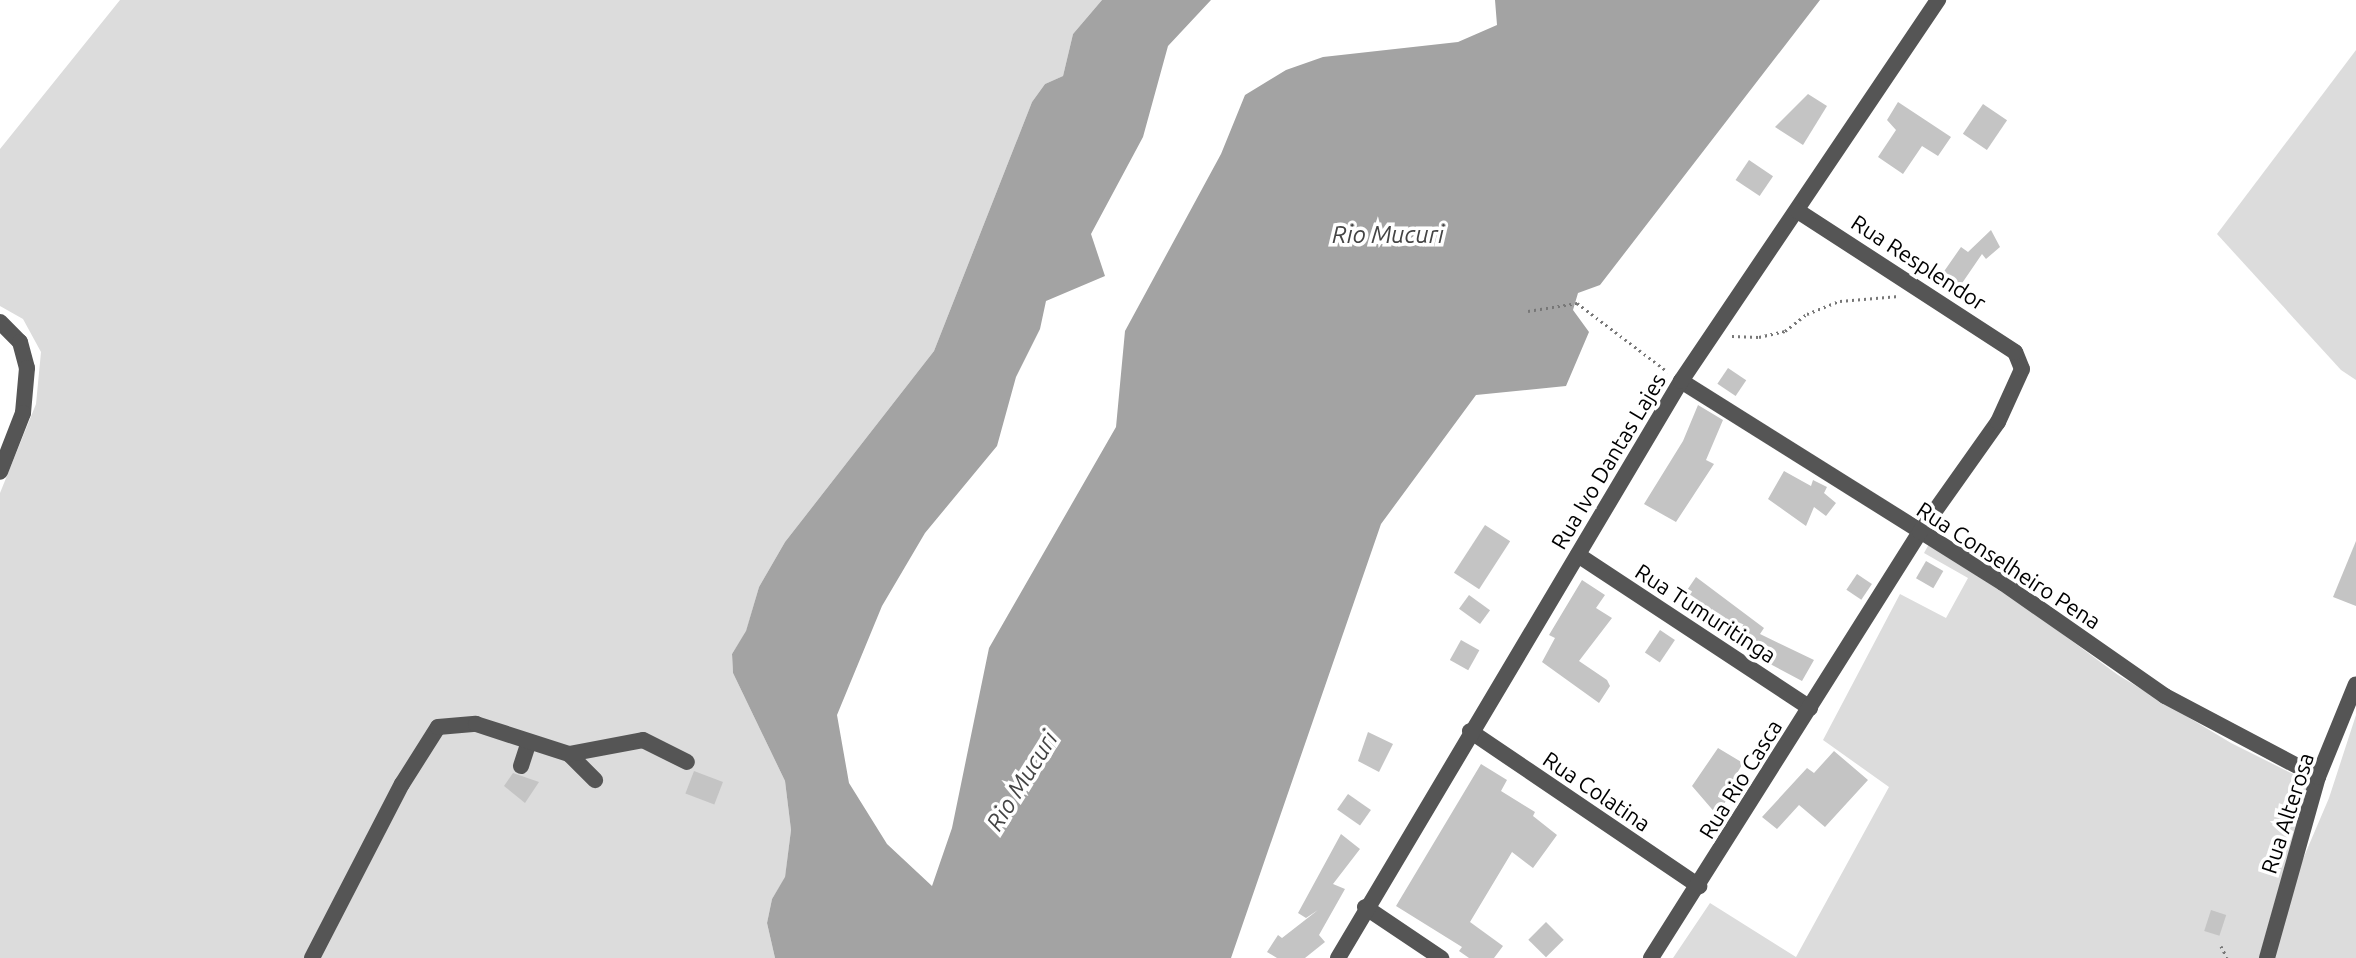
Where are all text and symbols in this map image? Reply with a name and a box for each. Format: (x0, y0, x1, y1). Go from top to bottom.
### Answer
street label: Rua Resplendor (1847, 209, 1991, 315)
water label: Rio Mucuri (1332, 221, 1444, 249)
street label: Rua Ivo Dantas Lajes (1545, 368, 1671, 554)
street label: Rua Conselheiro Pena (1912, 496, 2106, 634)
street label: Rua Tumuritinga (1631, 558, 1781, 668)
street label: Rua Rio Casca (1693, 715, 1787, 843)
water label: Rio Mucuri (980, 726, 1064, 836)
street label: Rua Colatina (1538, 745, 1656, 837)
street label: Rua Alterosa (2255, 749, 2319, 877)

